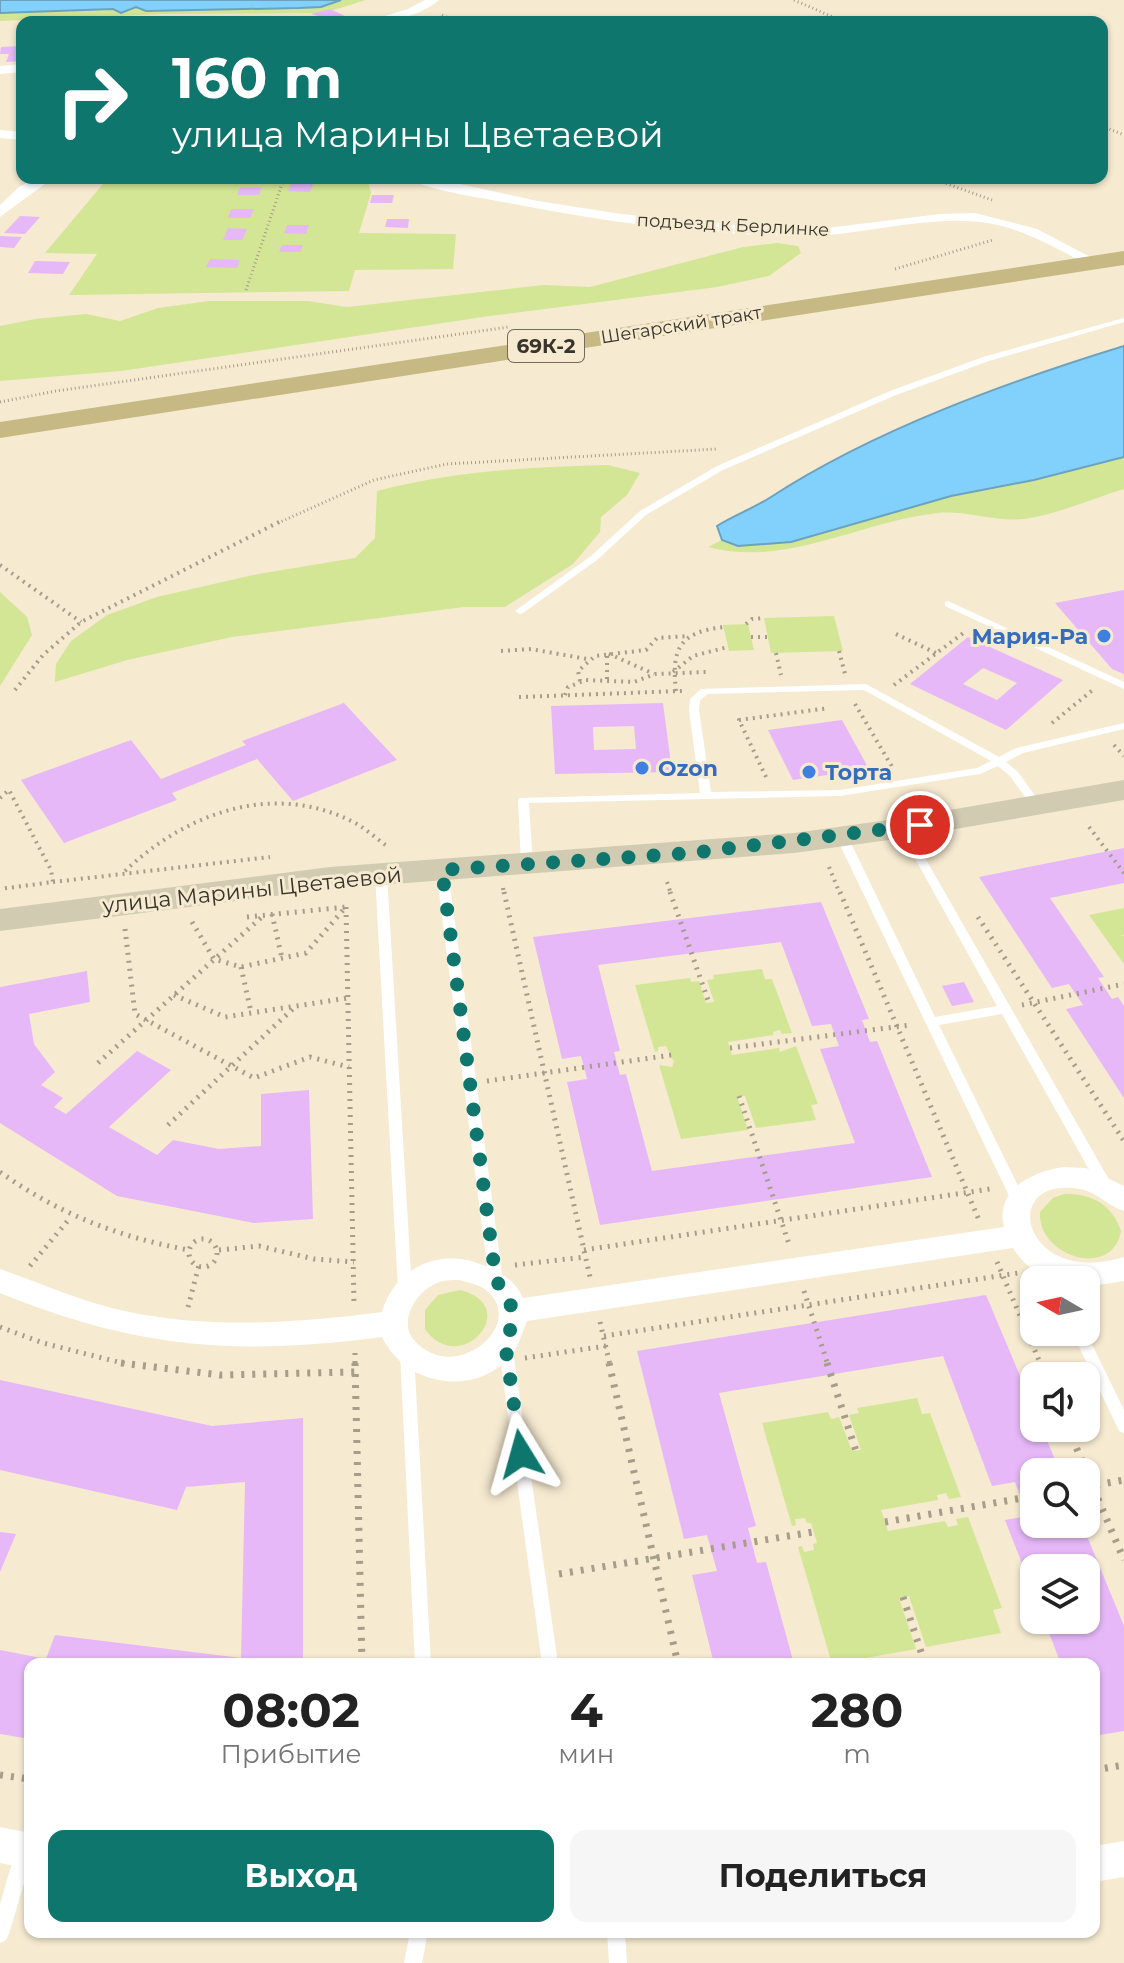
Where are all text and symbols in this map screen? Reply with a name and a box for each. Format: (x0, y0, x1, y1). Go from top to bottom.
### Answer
text: 160 m (172, 44, 342, 112)
icon: right (40, 48, 144, 152)
text: улица Марины Цветаевой (172, 112, 664, 156)
street label: подъезд к Берлинке (636, 209, 830, 241)
street label: Шегарский тракт (599, 301, 763, 349)
road number: 69К-2 (508, 330, 584, 362)
place label: Мария-Ра (971, 623, 1088, 650)
marker: Мария-Ра (1095, 627, 1113, 645)
place label: Ozon (658, 755, 718, 782)
marker: Ozon (633, 759, 651, 777)
place label: Торта (825, 759, 892, 786)
marker: Торта (800, 763, 818, 781)
pin (886, 791, 954, 859)
icon: arrive (898, 803, 942, 847)
street label: улица Марины Цветаевой (100, 861, 403, 919)
north arrow (1020, 1266, 1100, 1346)
map controls (1020, 1266, 1100, 1634)
button: sound (1020, 1362, 1100, 1442)
position arrow (479, 1412, 563, 1496)
button: search (1020, 1458, 1100, 1538)
button: layers (1020, 1554, 1100, 1634)
text: 08:02 (222, 1681, 360, 1739)
text: 4 (570, 1681, 603, 1739)
text: 280 (811, 1681, 903, 1739)
text: Прибытие (221, 1738, 362, 1770)
text: мин (558, 1738, 614, 1770)
text: m (843, 1738, 871, 1770)
button: Выход (48, 1830, 554, 1922)
button: Поделиться (570, 1830, 1076, 1922)

